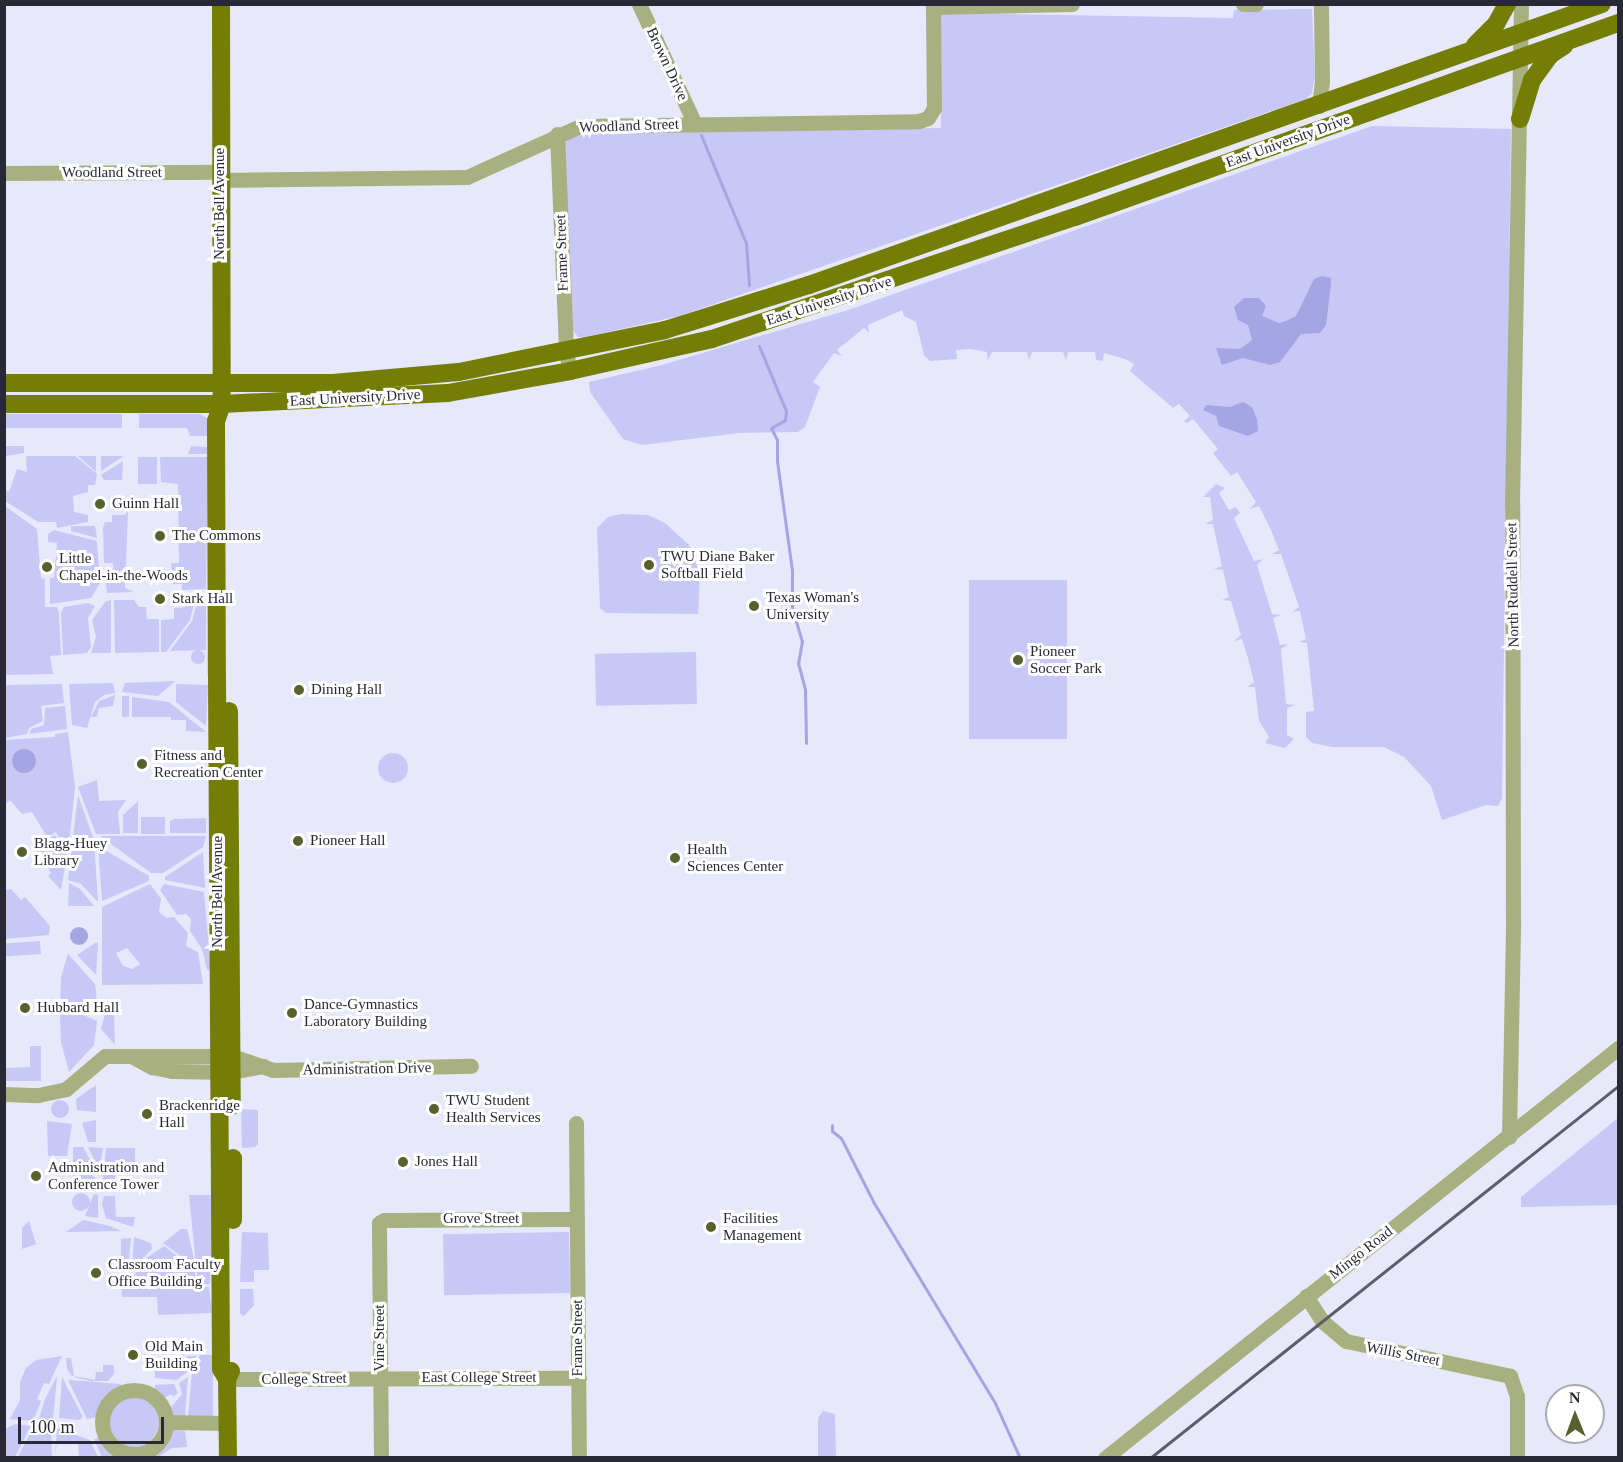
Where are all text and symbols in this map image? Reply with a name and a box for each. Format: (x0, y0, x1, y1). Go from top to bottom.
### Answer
street label: Brown Drive (642, 25, 692, 103)
street label: East University Drive (1223, 110, 1353, 172)
street label: Woodland Street (579, 115, 679, 137)
street label: North Bell Avenue (211, 147, 229, 261)
street label: Woodland Street (62, 164, 162, 182)
street label: Frame Street (552, 214, 572, 292)
street label: East University Drive (764, 272, 894, 330)
street label: East University Drive (289, 386, 421, 410)
place label: Guinn Hall (112, 495, 179, 513)
marker: Guinn Hall (93, 497, 107, 511)
street label: North Ruddell Street (1503, 522, 1523, 648)
place label: The Commons (172, 527, 261, 545)
marker: The Commons (153, 529, 167, 543)
place label: TWU Diane Baker Softball Field (661, 547, 774, 582)
place label: Little Chapel-in-the-Woods (59, 549, 188, 584)
marker: TWU Diane Baker Softball Field (642, 558, 656, 572)
marker: Little Chapel-in-the-Woods (40, 560, 54, 574)
place label: Texas Woman's University (766, 588, 859, 623)
place label: Stark Hall (172, 590, 233, 608)
marker: Stark Hall (153, 592, 167, 606)
marker: Texas Woman's University (747, 599, 761, 613)
place label: Pioneer Soccer Park (1030, 642, 1102, 677)
marker: Pioneer Soccer Park (1011, 653, 1025, 667)
place label: Dining Hall (311, 681, 382, 699)
marker: Dining Hall (292, 683, 306, 697)
place label: Fitness and Recreation Center (154, 746, 263, 781)
marker: Fitness and Recreation Center (135, 757, 149, 771)
place label: Pioneer Hall (310, 832, 385, 850)
place label: Blagg-Huey Library (34, 834, 107, 869)
marker: Pioneer Hall (291, 834, 305, 848)
street label: North Bell Avenue (209, 835, 227, 949)
place label: Health Sciences Center (687, 840, 783, 875)
marker: Blagg-Huey Library (15, 845, 29, 859)
marker: Health Sciences Center (668, 851, 682, 865)
place label: Dance-Gymnastics Laboratory Building (304, 995, 427, 1030)
place label: Hubbard Hall (37, 999, 119, 1017)
marker: Hubbard Hall (18, 1001, 32, 1015)
marker: Dance-Gymnastics Laboratory Building (285, 1006, 299, 1020)
street label: Administration Drive (302, 1059, 432, 1079)
place label: TWU Student Health Services (446, 1091, 541, 1126)
place label: Brackenridge Hall (159, 1096, 240, 1131)
marker: TWU Student Health Services (427, 1102, 441, 1116)
marker: Brackenridge Hall (140, 1107, 154, 1121)
place label: Jones Hall (415, 1153, 478, 1171)
marker: Jones Hall (396, 1155, 410, 1169)
place label: Administration and Conference Tower (48, 1158, 164, 1193)
marker: Administration and Conference Tower (29, 1169, 43, 1183)
place label: Facilities Management (723, 1209, 801, 1244)
street label: Grove Street (443, 1210, 519, 1228)
marker: Facilities Management (704, 1220, 718, 1234)
street label: Mingo Road (1326, 1223, 1396, 1283)
place label: Classroom Faculty Office Building (108, 1255, 221, 1290)
marker: Classroom Faculty Office Building (89, 1266, 103, 1280)
street label: Frame Street (569, 1299, 587, 1377)
street label: Vine Street (371, 1305, 389, 1371)
place label: Old Main Building (145, 1337, 203, 1372)
street label: Willis Street (1365, 1338, 1441, 1370)
marker: Old Main Building (126, 1348, 140, 1362)
street label: College Street (261, 1369, 347, 1389)
street label: East College Street (422, 1369, 536, 1387)
north arrow (1545, 1384, 1605, 1444)
text: N (1569, 1389, 1581, 1406)
scale bar (21, 1405, 166, 1443)
text: 100 m (29, 1417, 75, 1437)

